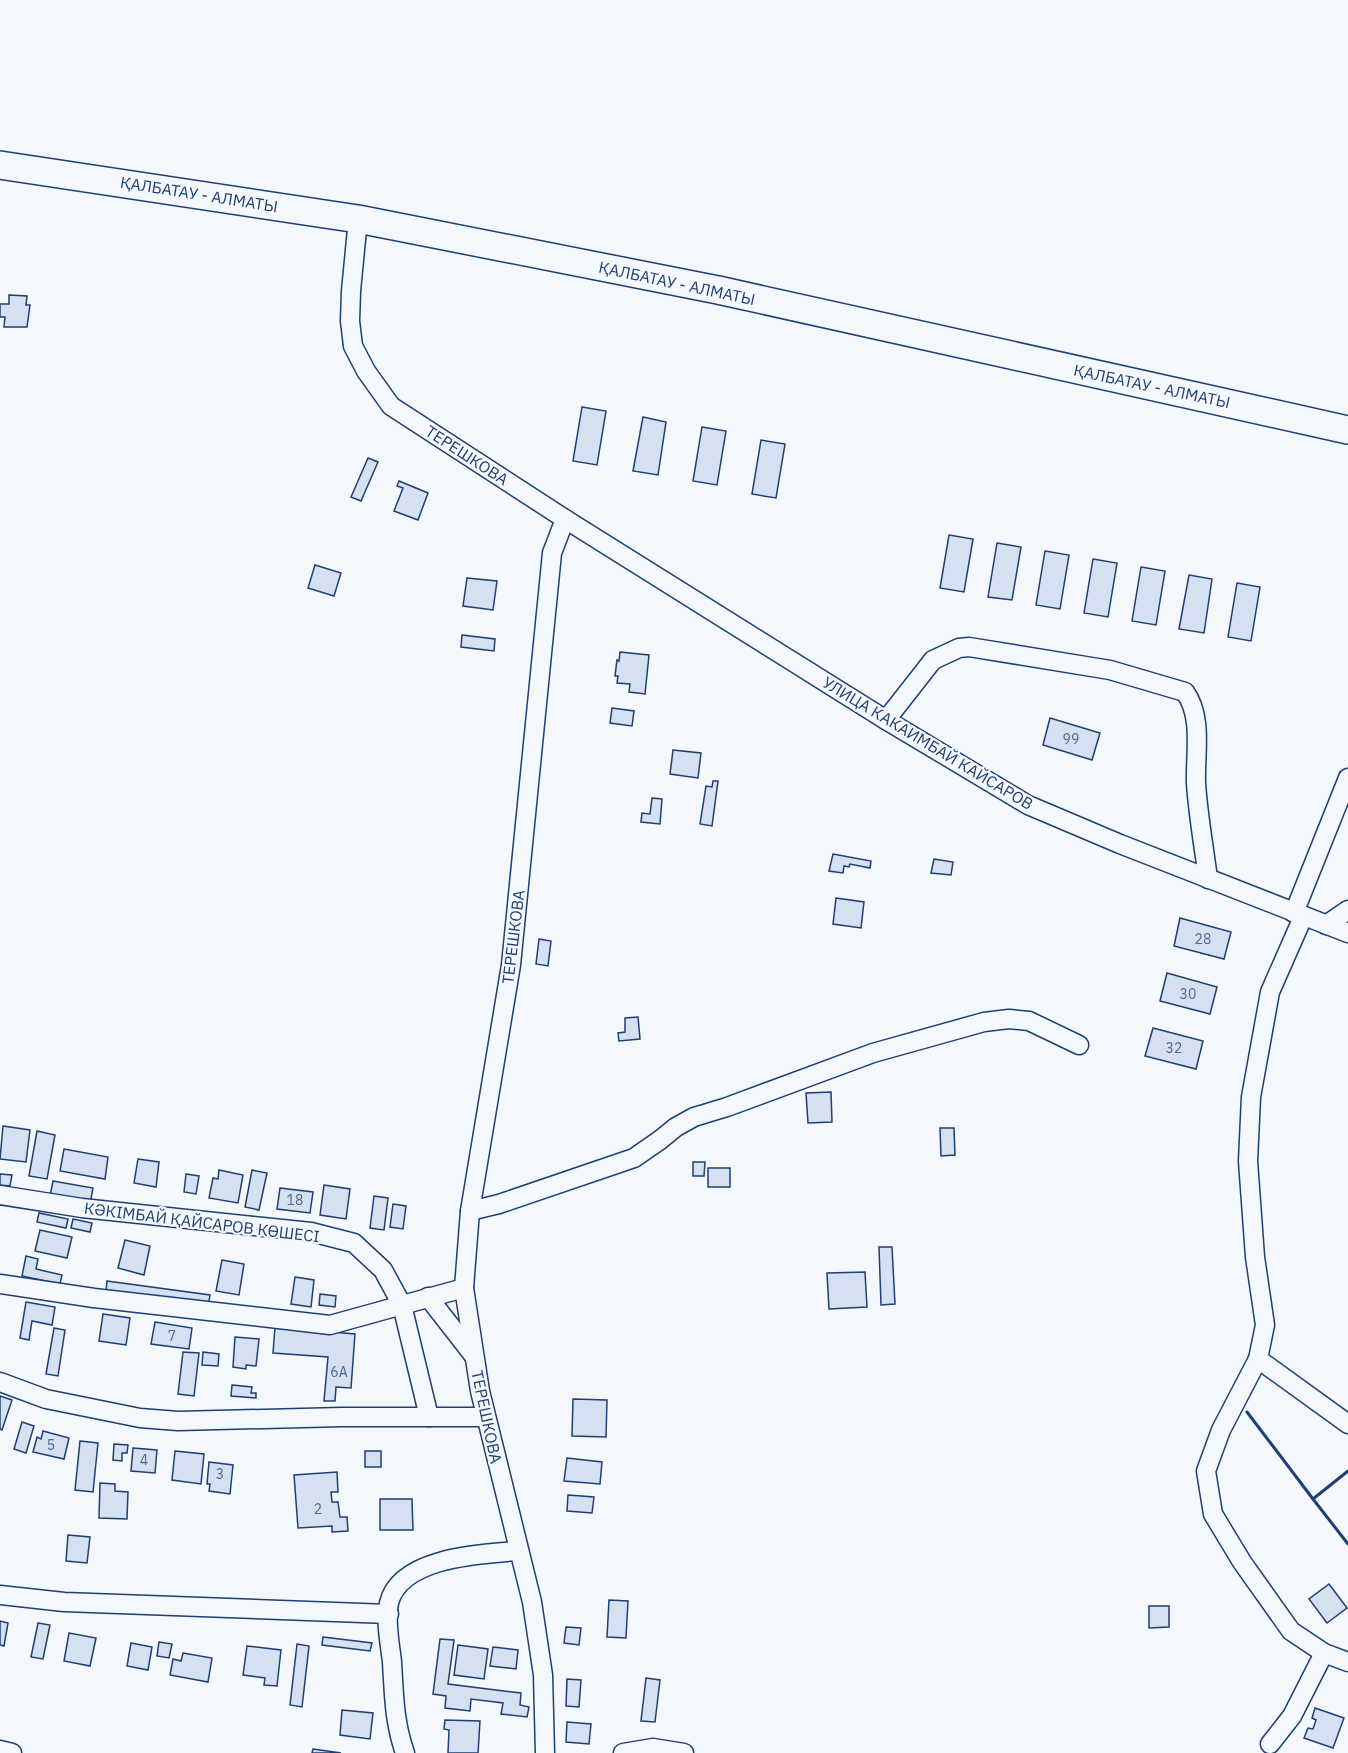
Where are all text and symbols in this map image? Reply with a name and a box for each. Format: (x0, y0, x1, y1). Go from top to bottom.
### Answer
street label: ҚАЛБАТАУ - АЛМАТЫ (119, 172, 279, 216)
street label: ҚАЛБАТАУ - АЛМАТЫ (597, 257, 757, 309)
street label: ҚАЛБАТАУ - АЛМАТЫ (1072, 360, 1232, 412)
street label: ТЕРЕШКОВА (422, 421, 512, 489)
street label: УЛИЦА КАКАИМБАЙ КАЙСАРОВ (819, 672, 1037, 814)
house number: 99 (1063, 730, 1079, 748)
street label: ТЕРЕШКОВА (497, 889, 529, 985)
house number: 28 (1195, 930, 1211, 948)
house number: 30 (1180, 985, 1196, 1003)
house number: 32 (1166, 1039, 1182, 1057)
house number: 18 (287, 1191, 303, 1209)
street label: КӘКІМБАЙ ҚАЙСАРОВ КӨШЕСІ (83, 1198, 321, 1246)
house number: 7 (168, 1327, 176, 1345)
house number: 6А (330, 1363, 348, 1381)
street label: ТЕРЕШКОВА (467, 1369, 507, 1465)
house number: 5 (47, 1436, 55, 1454)
house number: 4 (140, 1451, 148, 1469)
house number: 3 (216, 1465, 224, 1483)
house number: 2 (314, 1500, 322, 1518)

